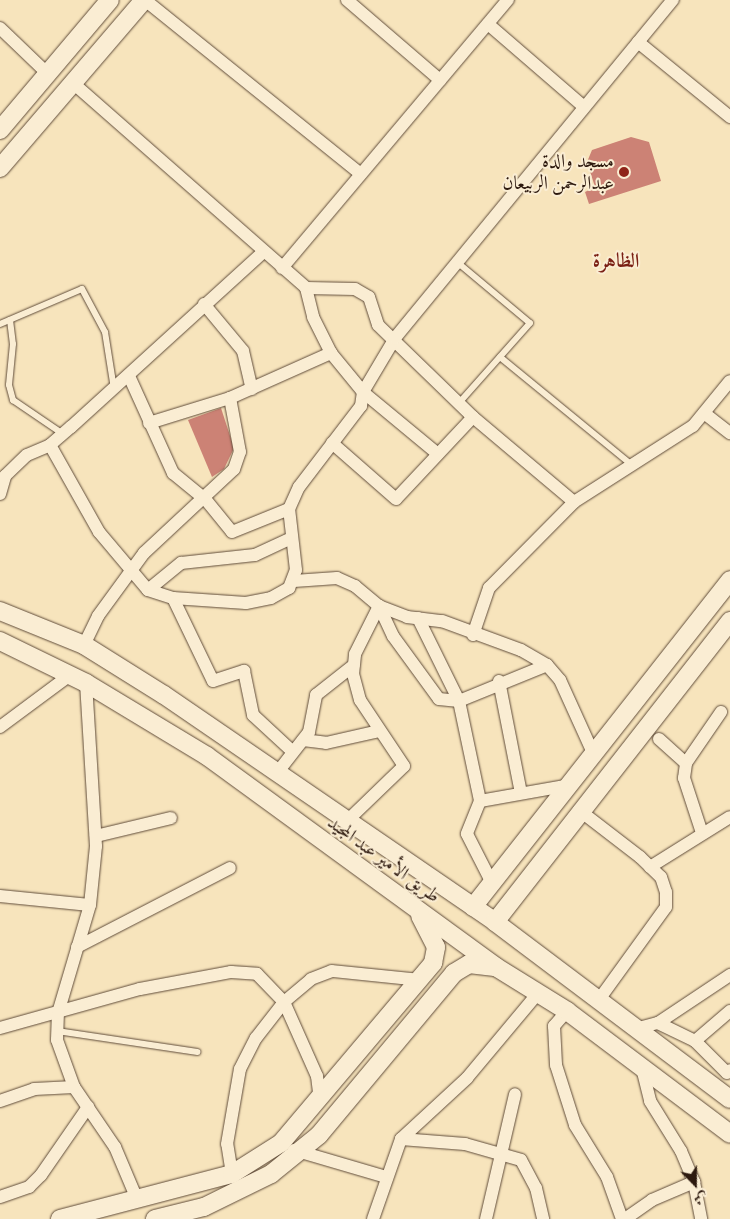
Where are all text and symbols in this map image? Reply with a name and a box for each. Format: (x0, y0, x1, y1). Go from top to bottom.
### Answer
place label: مسجد والدة عبدالرحمن الربيعان (503, 150, 614, 194)
marker: مسجد والدة عبدالرحمن الربيعان (618, 166, 630, 178)
district label: الظاهرة (593, 248, 639, 272)
street label: طريق الأمير عبد المجيد (323, 811, 445, 907)
north arrow (670, 1159, 720, 1209)
text: ش (691, 1188, 710, 1209)

